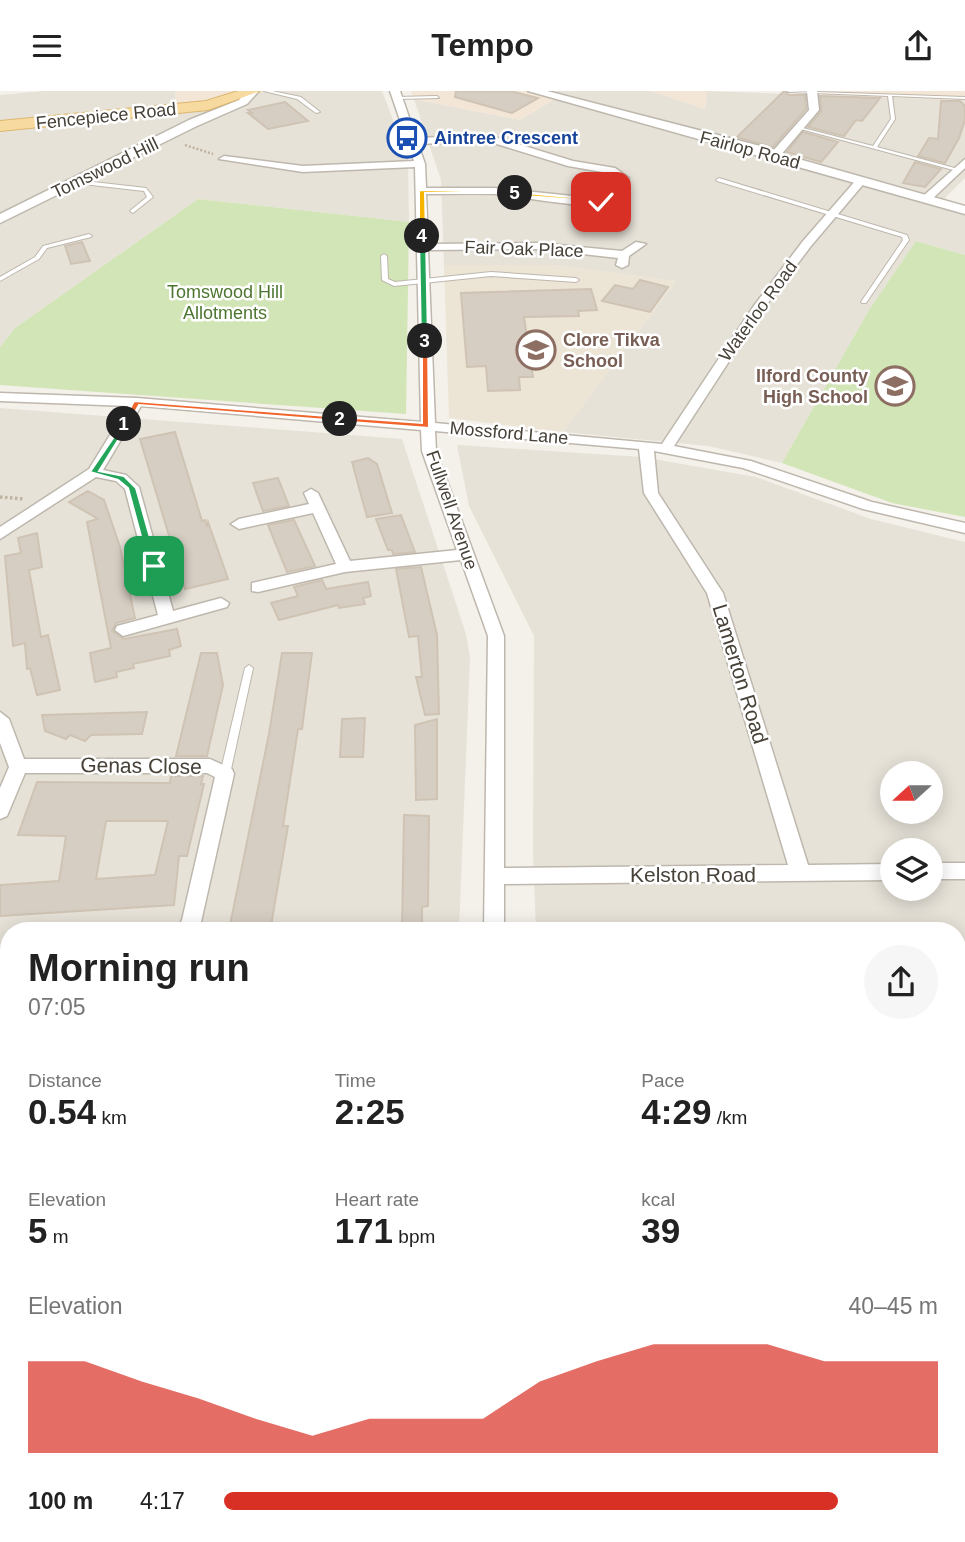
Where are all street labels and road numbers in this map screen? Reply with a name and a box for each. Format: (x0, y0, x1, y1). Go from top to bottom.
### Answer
street label: Fencepiece Road (35, 99, 177, 133)
street label: Fairlop Road (698, 127, 802, 173)
street label: Tomswood Hill (48, 134, 162, 202)
street label: Fair Oak Place (464, 237, 584, 261)
street label: Waterloo Road (715, 257, 801, 365)
street label: Mossford Lane (449, 418, 569, 448)
street label: Fullwell Avenue (422, 448, 482, 572)
street label: Lamerton Road (708, 601, 773, 746)
street label: Genas Close (80, 753, 202, 778)
street label: Kelston Road (630, 863, 756, 886)

